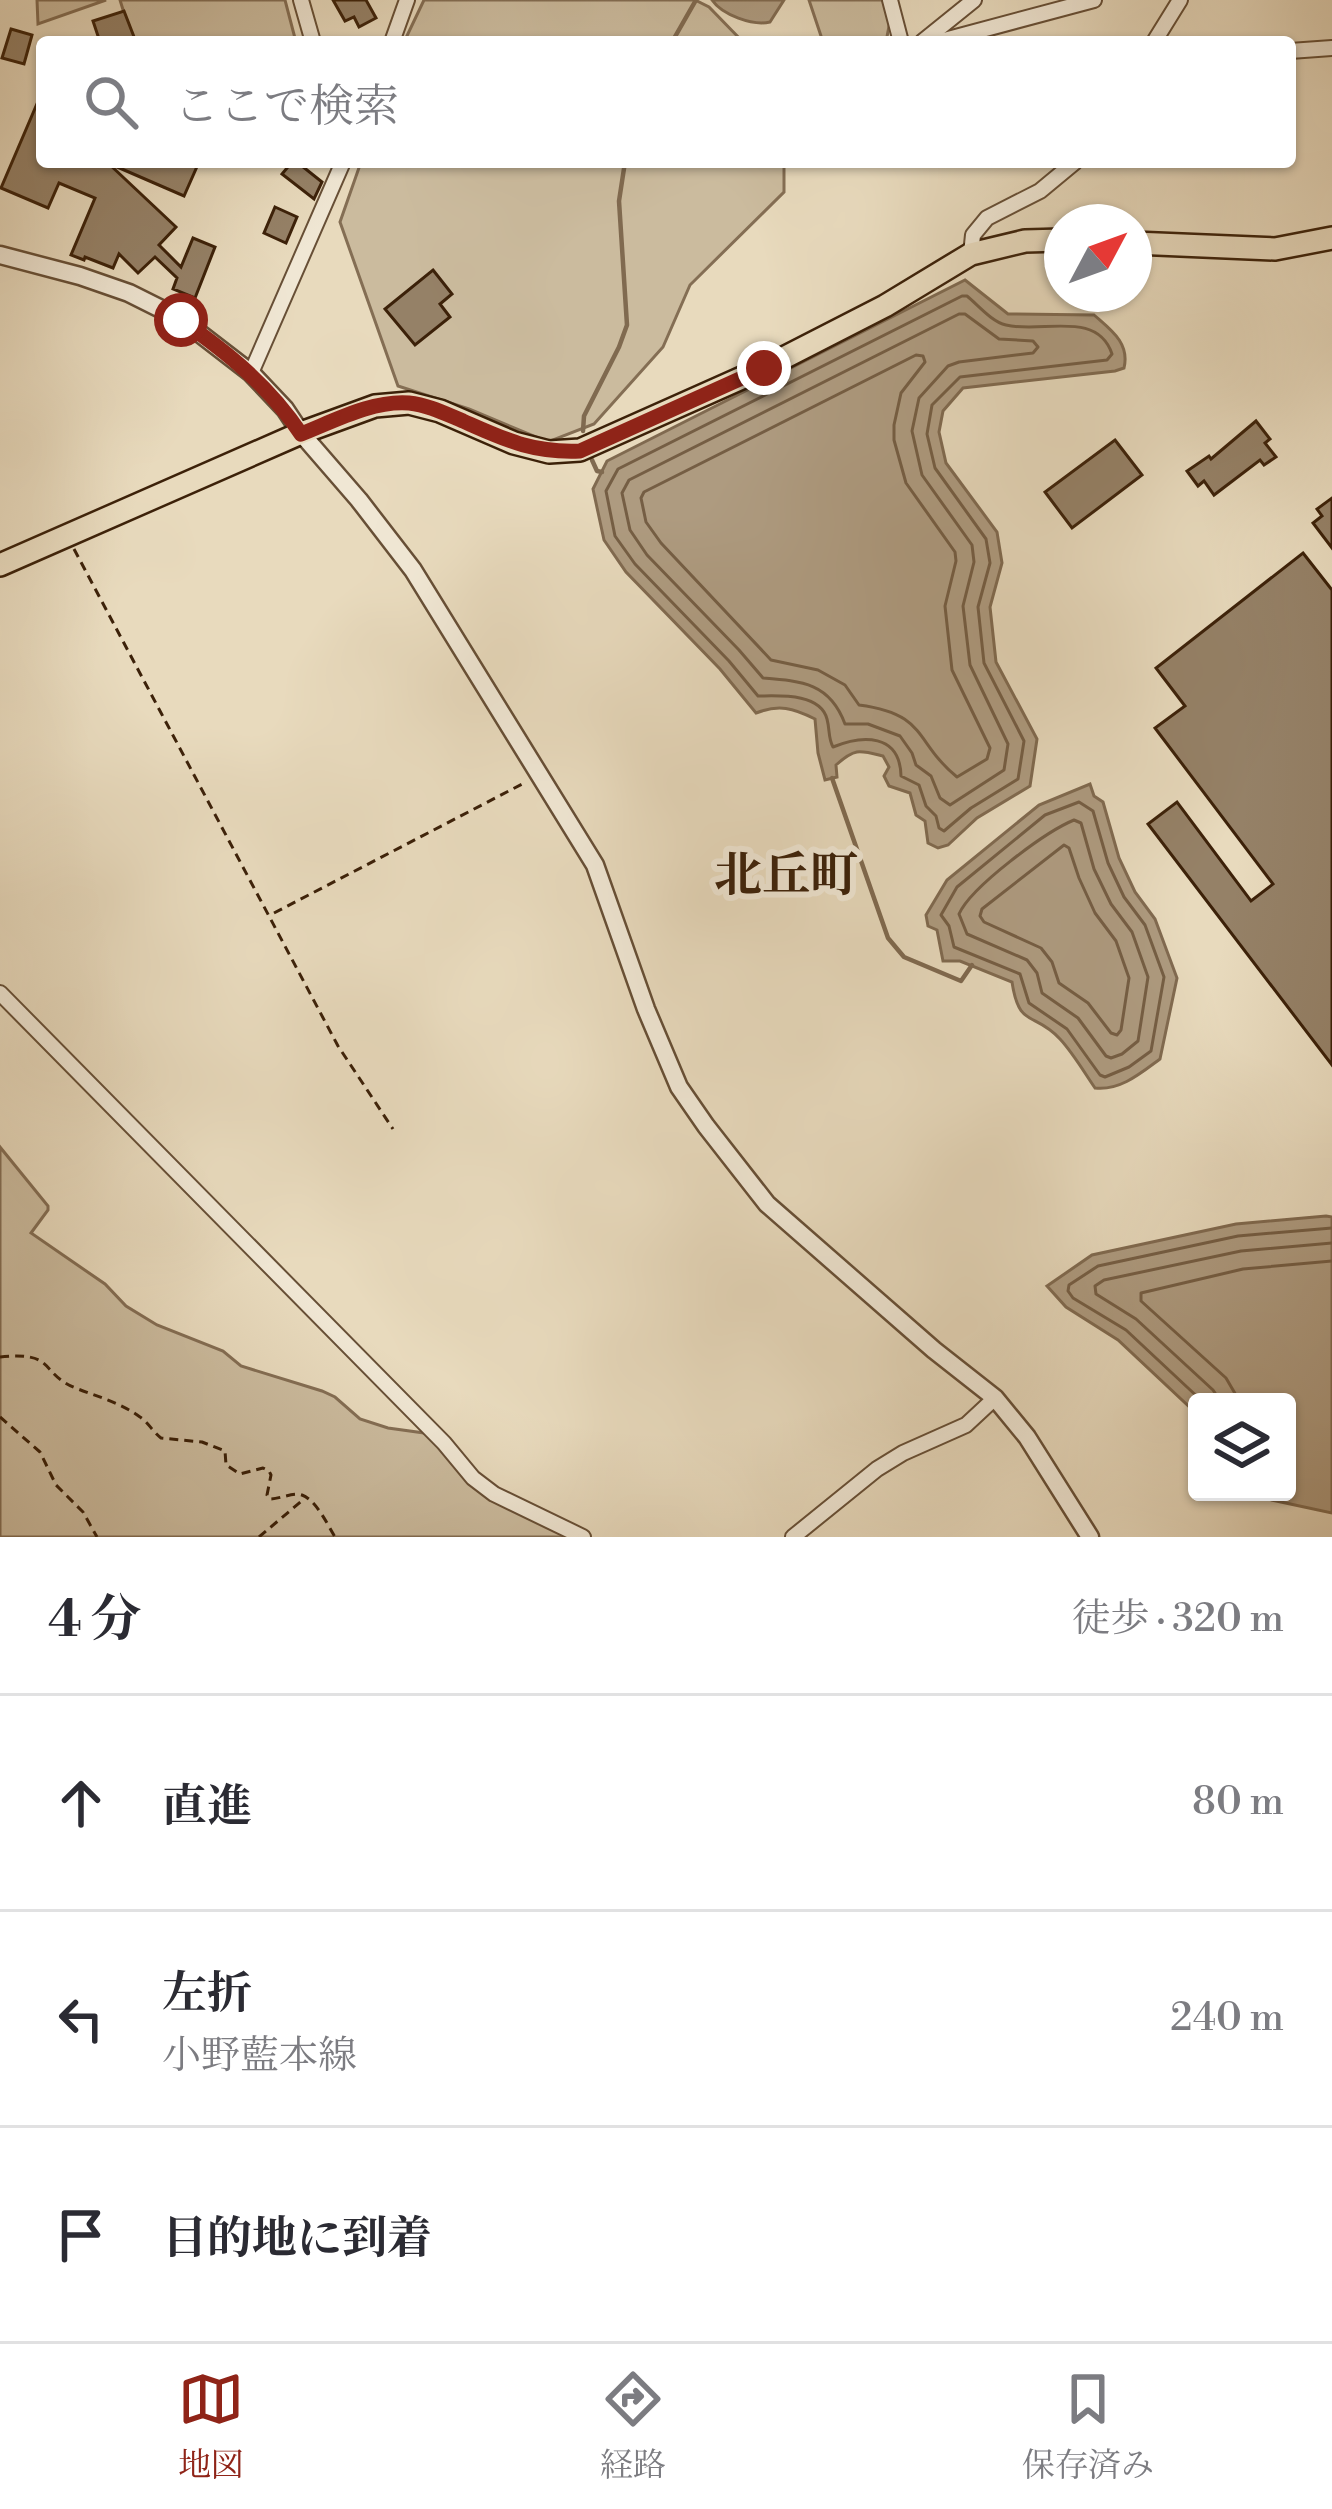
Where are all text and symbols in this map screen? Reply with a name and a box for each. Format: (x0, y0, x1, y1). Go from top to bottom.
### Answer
search box (36, 36, 1296, 168)
icon: search (78, 69, 144, 135)
text: ここで検索 (174, 79, 399, 136)
north arrow (1044, 204, 1152, 312)
route start (154, 293, 208, 347)
route end (737, 341, 791, 395)
district label: 北丘町 (714, 847, 858, 907)
map controls (1188, 1393, 1296, 1501)
button: layers (1188, 1393, 1296, 1501)
text: 4 分 (48, 1589, 141, 1653)
text: 徒歩 · 320 m (1072, 1595, 1284, 1644)
icon: ahead (48, 1770, 114, 1836)
text: 80 m (1192, 1778, 1284, 1827)
text: 直進 (162, 1779, 252, 1836)
text: 左折 (162, 1966, 252, 2023)
icon: left (48, 1986, 114, 2052)
text: 240 m (1170, 1994, 1284, 2043)
text: 小野藍本線 (162, 2032, 357, 2081)
icon: arrive (48, 2202, 114, 2268)
text: 目的地に到着 (162, 2211, 432, 2268)
tab: 地図 (178, 2366, 244, 2487)
tab: 経路 (600, 2366, 666, 2487)
tab: 保存済み (1022, 2366, 1154, 2487)

